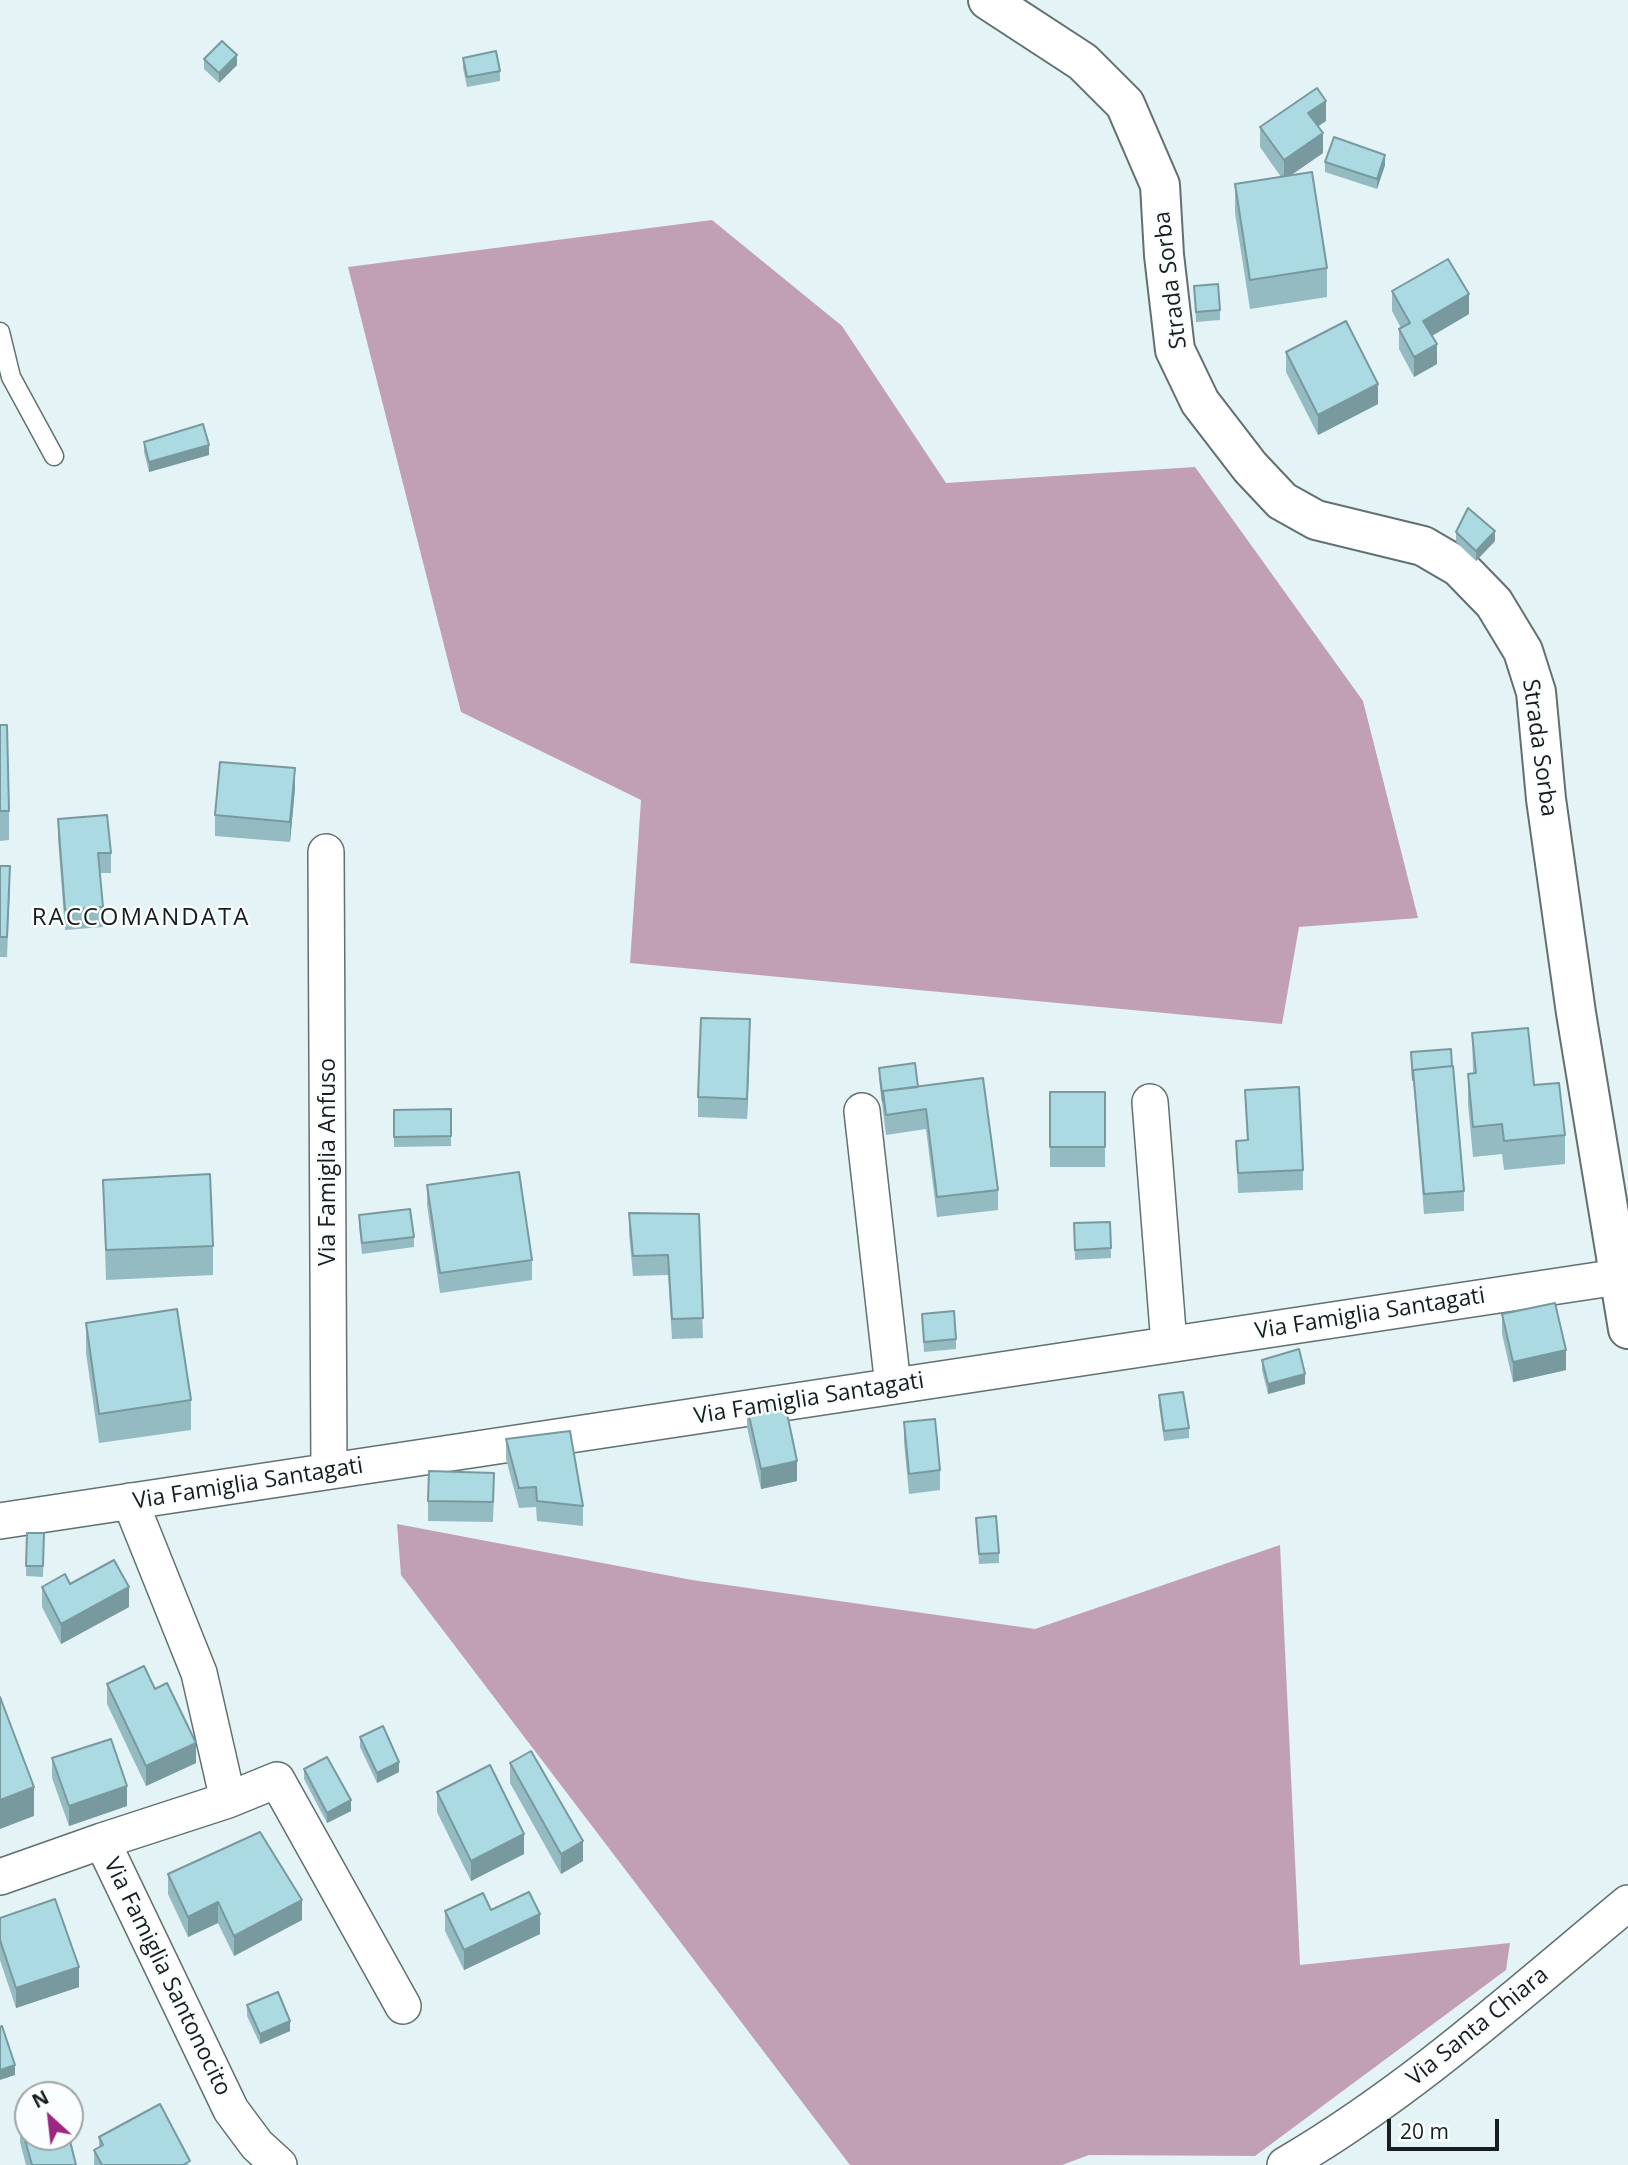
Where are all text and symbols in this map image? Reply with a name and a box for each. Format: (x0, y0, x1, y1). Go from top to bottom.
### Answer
street label: Strada Sorba (1149, 210, 1193, 350)
street label: Strada Sorba (1516, 677, 1562, 819)
district label: RACCOMANDATA (33, 904, 249, 932)
street label: Via Famiglia Anfuso (314, 1058, 342, 1266)
street label: Via Famiglia Santagati (1253, 1282, 1487, 1346)
street label: Via Famiglia Santagati (692, 1367, 926, 1431)
street label: Via Famiglia Santagati (131, 1452, 365, 1516)
street label: Via Famiglia Santonocito (97, 1854, 237, 2100)
street label: Via Santa Chiara (1402, 1961, 1554, 2093)
north arrow (14, 2081, 84, 2151)
text: N (28, 2084, 53, 2114)
scale bar (1390, 2106, 1502, 2150)
text: 20 m (1400, 2117, 1449, 2145)

